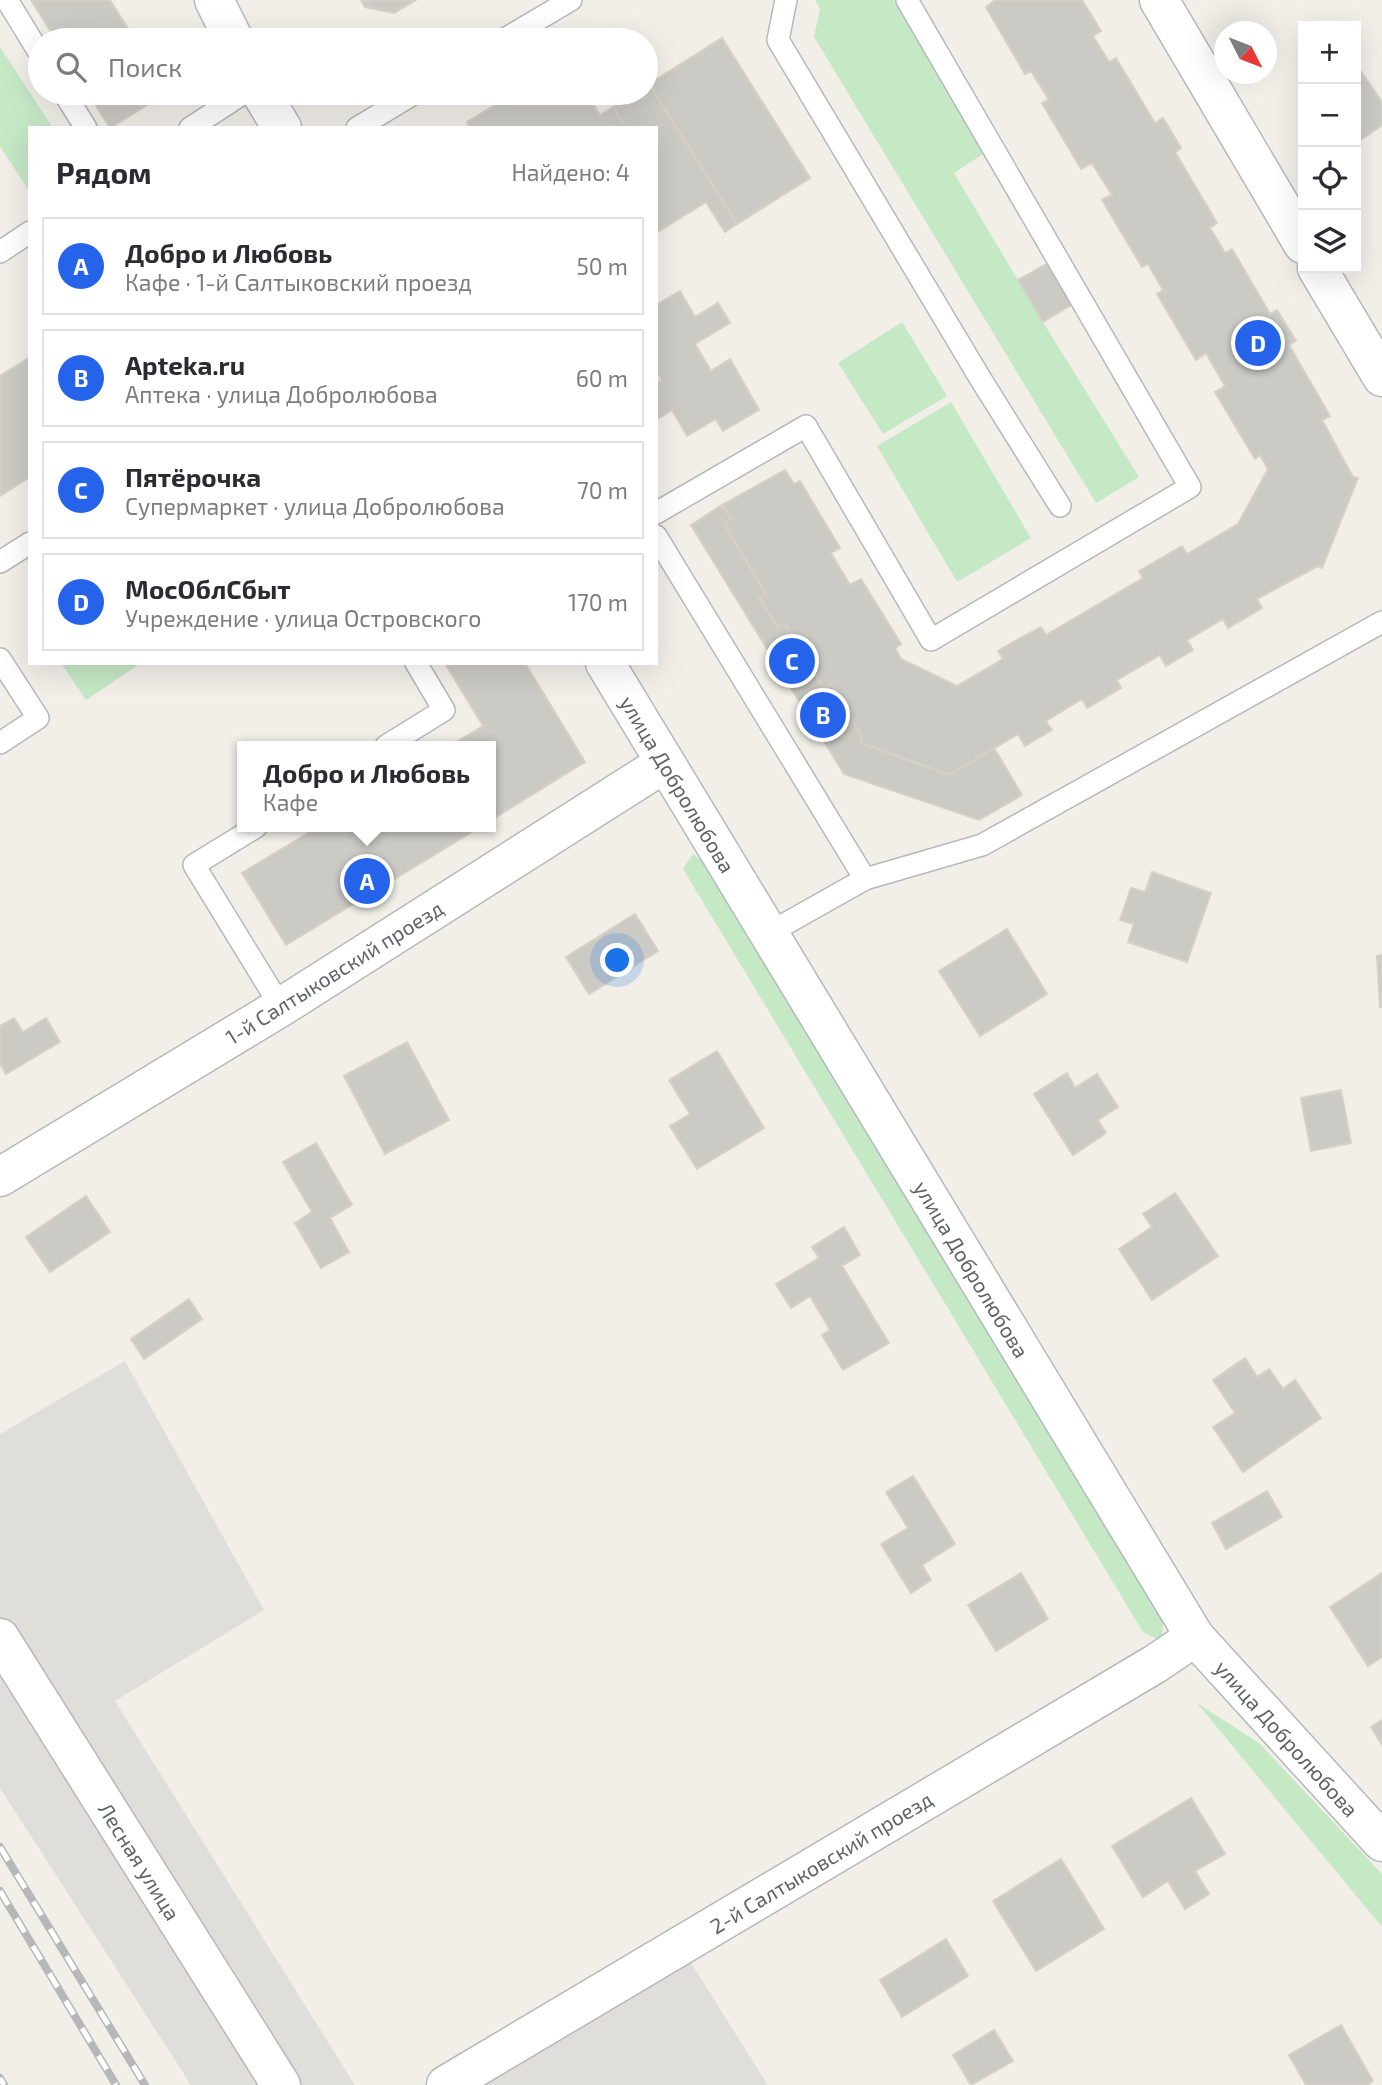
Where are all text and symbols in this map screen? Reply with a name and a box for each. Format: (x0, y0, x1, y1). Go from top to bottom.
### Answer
north arrow (1214, 21, 1277, 84)
map controls (1298, 21, 1361, 273)
button: + (1298, 21, 1361, 84)
search box (28, 28, 658, 105)
icon: search (52, 48, 90, 86)
text: Поиск (108, 51, 182, 82)
button: − (1298, 84, 1361, 147)
button: locate (1298, 147, 1361, 210)
text: Рядом (56, 154, 152, 190)
text: Найдено: 4 (511, 158, 630, 186)
button: layers (1298, 210, 1361, 273)
text: Добро и Любовь (125, 237, 332, 268)
text: A (73, 252, 89, 280)
text: 50 m (577, 252, 628, 280)
text: Кафе · 1-й Салтыковский проезд (125, 268, 472, 296)
pin: D (1235, 317, 1281, 369)
text: Apteka.ru (125, 349, 245, 380)
text: B (74, 364, 88, 392)
text: 60 m (576, 364, 628, 392)
text: Аптека · улица Добролюбова (125, 380, 438, 408)
text: Пятёрочка (125, 461, 261, 492)
text: C (74, 476, 88, 504)
text: 70 m (577, 476, 628, 504)
text: Супермаркет · улица Добролюбова (125, 492, 505, 520)
text: МосОблСбыт (125, 573, 291, 604)
text: D (73, 588, 89, 616)
text: 170 m (568, 588, 628, 616)
text: Учреждение · улица Островского (125, 604, 481, 632)
pin: C (769, 635, 815, 687)
pin: B (800, 689, 846, 741)
street label: улица Добролюбова (614, 691, 741, 877)
popup (237, 741, 496, 832)
text: Добро и Любовь (263, 757, 470, 788)
text: Кафе (263, 788, 318, 816)
pin: A (344, 855, 390, 907)
street label: 1-й Салтыковский проезд (221, 895, 447, 1049)
your location (600, 943, 634, 977)
street label: улица Добролюбова (908, 1176, 1035, 1362)
street label: улица Добролюбова (1209, 1655, 1364, 1822)
street label: 2-й Салтыковский проезд (705, 1786, 937, 1938)
street label: Лесная улица (93, 1798, 186, 1925)

